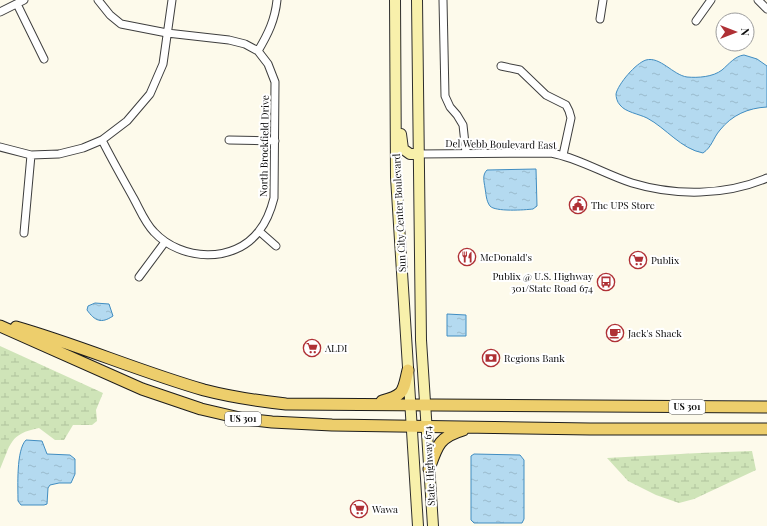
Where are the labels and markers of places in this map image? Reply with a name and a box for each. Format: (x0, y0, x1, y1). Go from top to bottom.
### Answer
public building icon: The UPS Store (568, 195, 588, 215)
place label: The UPS Store (591, 198, 655, 212)
restaurant icon: McDonald's (457, 247, 477, 267)
place label: McDonald's (480, 250, 532, 264)
supermarket icon: Publix (628, 250, 648, 270)
place label: Publix (651, 253, 680, 267)
place label: Publix @ U.S. Highway 301/State Road 674 (493, 269, 593, 295)
bus stop icon: Publix @ U.S. Highway 301/State Road 674 (596, 272, 616, 292)
cafe icon: Jack's Shack (605, 323, 625, 343)
place label: Jack's Shack (627, 326, 682, 340)
supermarket icon: ALDI (302, 338, 322, 358)
place label: ALDI (324, 341, 348, 355)
bank icon: Regions Bank (481, 348, 501, 368)
place label: Regions Bank (504, 351, 565, 365)
supermarket icon: Wawa (349, 499, 369, 519)
place label: Wawa (371, 502, 398, 516)

